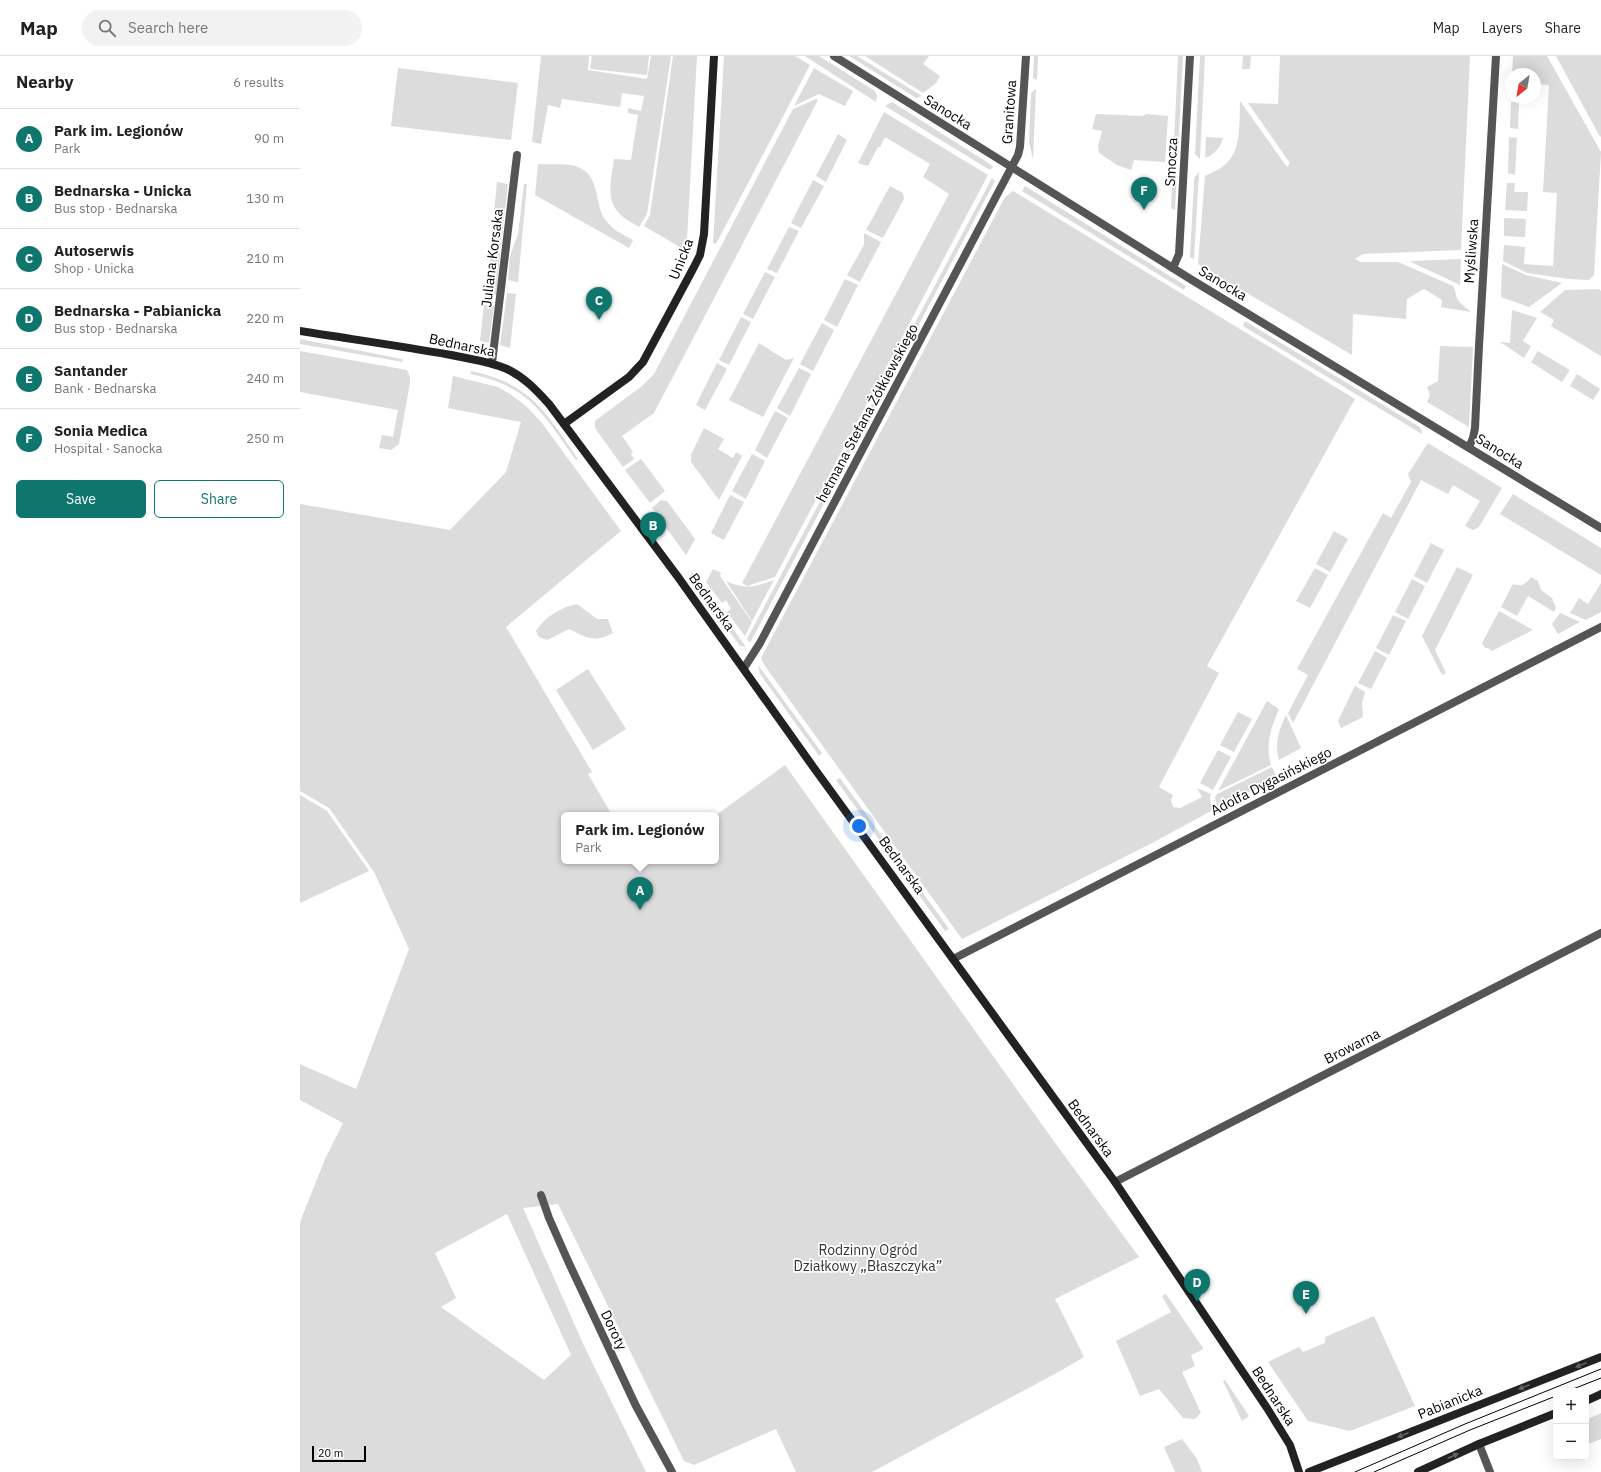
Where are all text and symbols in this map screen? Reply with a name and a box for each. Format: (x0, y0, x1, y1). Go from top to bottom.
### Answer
search box (82, 10, 362, 46)
text: Map (20, 16, 58, 40)
icon: search (96, 17, 118, 39)
text: Search here (128, 18, 208, 37)
text: Map (1433, 19, 1460, 37)
text: Layers (1482, 19, 1523, 37)
text: Share (1545, 19, 1581, 37)
north arrow (1505, 68, 1541, 104)
text: Nearby (16, 71, 74, 93)
text: 6 results (233, 74, 284, 91)
street label: Granitowa (998, 79, 1020, 145)
street label: Sanocka (921, 90, 976, 134)
text: Park im. Legionów (54, 121, 183, 140)
text: A (25, 130, 33, 147)
text: 90 m (254, 130, 284, 147)
street label: Smocza (1161, 136, 1181, 187)
text: Park (54, 140, 80, 157)
pin: F (1131, 177, 1157, 210)
text: Bednarska - Unicka (54, 181, 192, 200)
text: B (25, 190, 33, 207)
text: 130 m (246, 190, 284, 207)
text: Bus stop · Bednarska (54, 200, 178, 217)
street label: Juliana Korsaka (477, 207, 507, 308)
street label: Myśliwska (1460, 218, 1482, 284)
street label: Unicka (665, 235, 698, 282)
text: Autoserwis (54, 241, 134, 260)
text: C (25, 250, 33, 267)
text: 210 m (246, 250, 284, 267)
text: Shop · Unicka (54, 260, 134, 277)
street label: Sanocka (1196, 262, 1251, 305)
pin: C (586, 287, 612, 320)
text: Bednarska - Pabianicka (54, 301, 221, 320)
text: D (24, 310, 34, 327)
text: 220 m (246, 310, 284, 327)
text: Bus stop · Bednarska (54, 320, 178, 337)
street label: hetmana Stefana Żółkiewskiego (812, 320, 922, 505)
street label: Bednarska (427, 329, 497, 361)
text: Santander (54, 361, 128, 380)
text: E (25, 370, 33, 387)
text: 240 m (246, 370, 284, 387)
text: Bank · Bednarska (54, 380, 156, 397)
text: Sonia Medica (54, 421, 148, 440)
street label: Sanocka (1473, 429, 1528, 473)
text: F (25, 430, 33, 447)
text: 250 m (246, 430, 284, 447)
text: Hospital · Sanocka (54, 440, 162, 457)
button: Save (16, 480, 146, 518)
button: Share (154, 480, 284, 518)
pin: B (640, 512, 666, 545)
street label: Bednarska (685, 570, 739, 635)
street label: Adolfa Dygasińskiego (1207, 743, 1335, 819)
popup (561, 812, 719, 864)
your location (849, 816, 869, 836)
text: Park im. Legionów (575, 820, 705, 839)
street label: Bednarska (875, 833, 929, 898)
text: Park (575, 839, 602, 856)
pin: A (627, 877, 653, 910)
street label: Browarna (1321, 1024, 1384, 1068)
street label: Bednarska (1064, 1096, 1118, 1161)
park label: Rodzinny Ogród Działkowy „Błaszczyka” (794, 1241, 942, 1275)
pin: D (1184, 1269, 1210, 1302)
pin: E (1293, 1281, 1319, 1314)
street label: Doroty (597, 1307, 631, 1353)
one-way arrow (1574, 1362, 1586, 1368)
street label: Bednarska (1248, 1363, 1300, 1429)
street label: Pabianicka (1415, 1381, 1485, 1423)
one-way arrow (1518, 1385, 1530, 1391)
map controls (1553, 1388, 1589, 1460)
button: + (1553, 1388, 1589, 1424)
button: − (1553, 1424, 1589, 1460)
one-way arrow (1398, 1432, 1409, 1438)
scale bar (312, 1444, 366, 1463)
text: 20 m (318, 1446, 343, 1460)
one-way arrow (1447, 1453, 1459, 1459)

